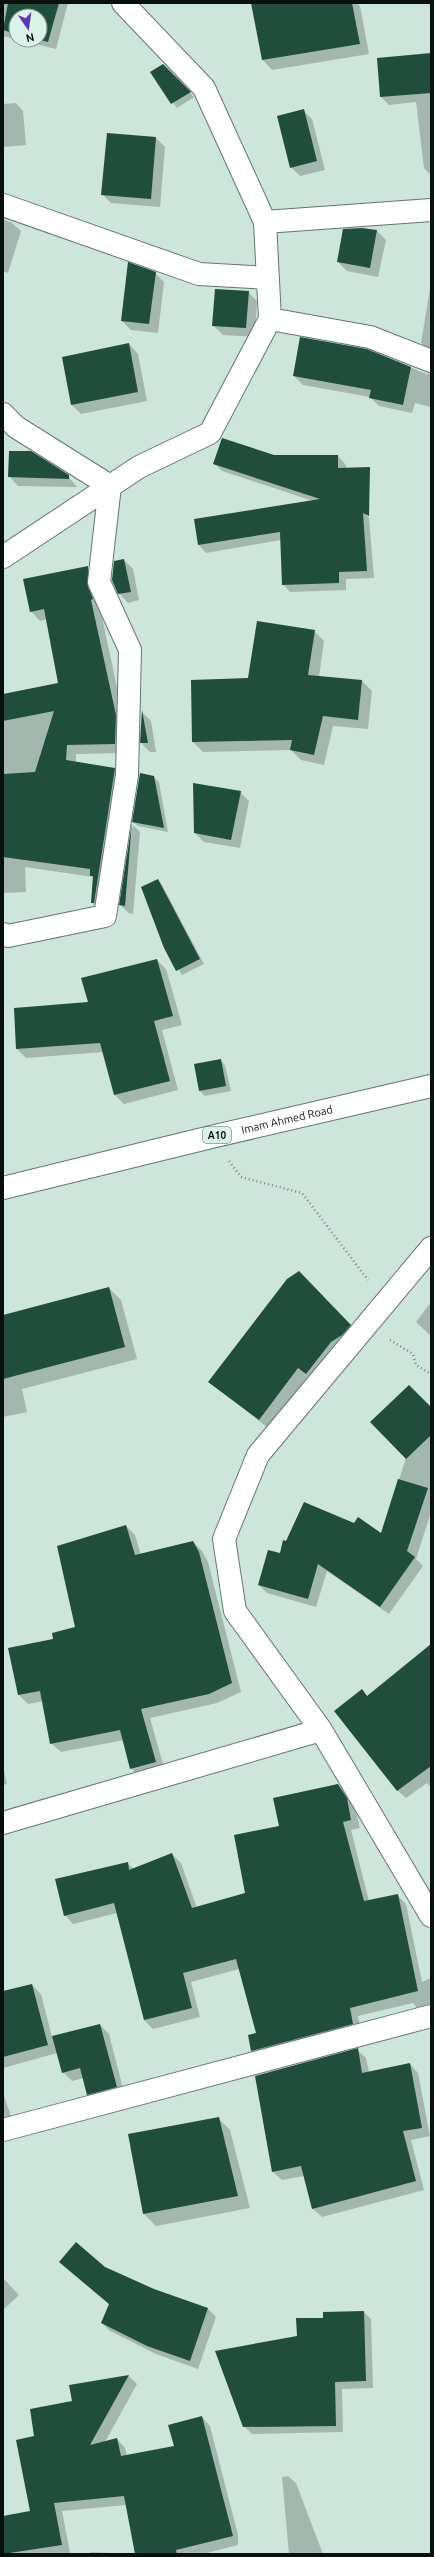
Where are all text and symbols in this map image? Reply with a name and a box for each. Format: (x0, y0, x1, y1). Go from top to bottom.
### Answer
north arrow (8, 8, 48, 48)
text: N (25, 31, 36, 45)
street label: Imam Ahmed Road (240, 1103, 334, 1136)
road number: A10 (203, 1127, 231, 1143)

